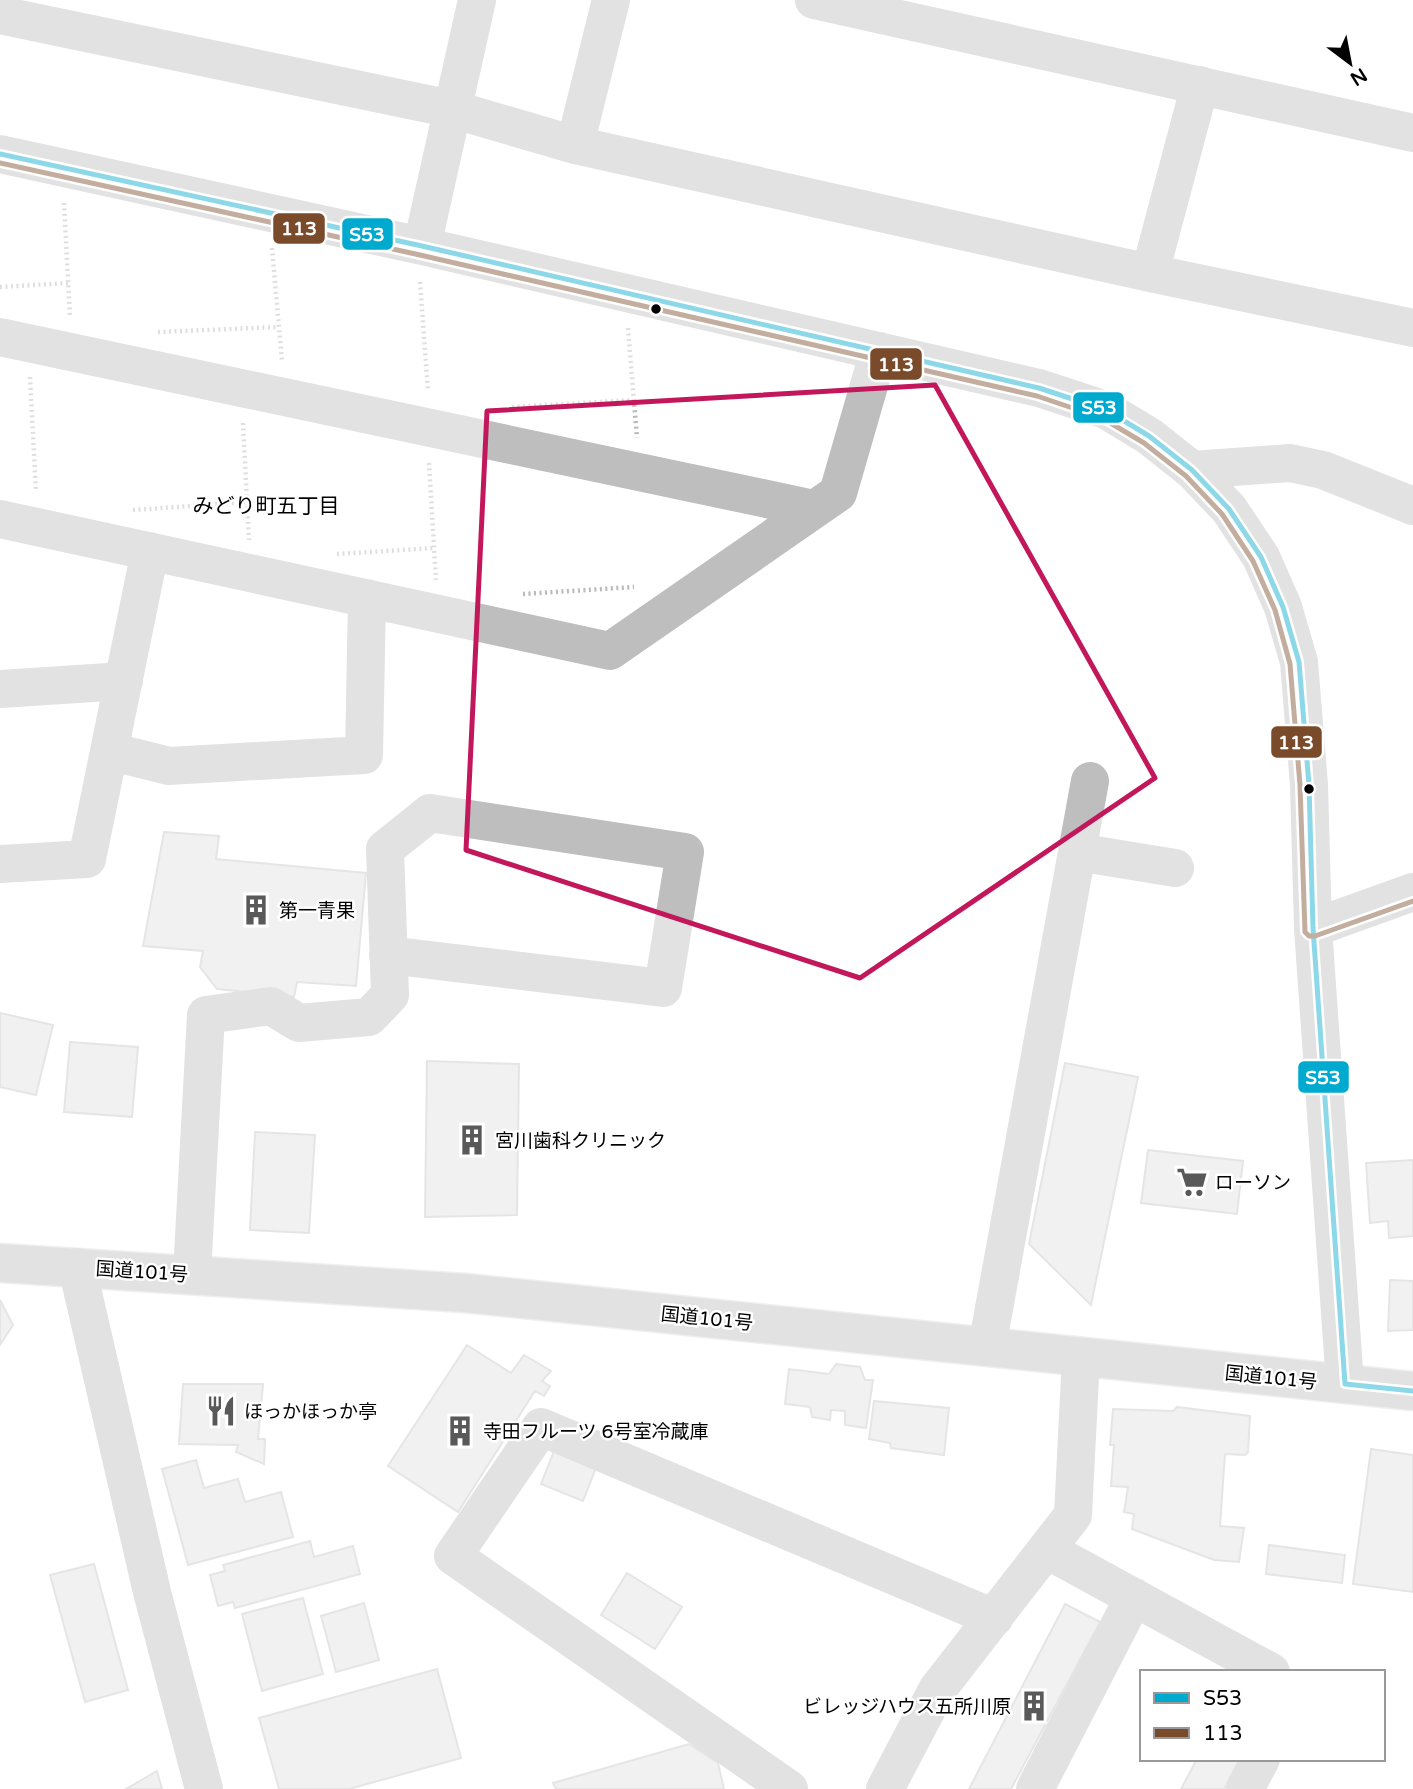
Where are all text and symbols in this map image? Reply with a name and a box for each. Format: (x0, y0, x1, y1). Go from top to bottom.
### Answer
north arrow (1315, 28, 1385, 98)
text: N (1346, 63, 1371, 90)
line badge: 113 (272, 212, 326, 245)
line badge: S53 (341, 217, 394, 251)
text: 113 (281, 218, 317, 240)
text: S53 (349, 224, 385, 246)
unlabelled marker (649, 302, 663, 316)
line badge: 113 (869, 347, 923, 381)
text: 113 (878, 354, 914, 376)
line badge: S53 (1072, 391, 1125, 424)
text: S53 (1081, 397, 1117, 419)
district label: みどり町五丁目 (193, 494, 340, 519)
line badge: 113 (1270, 725, 1323, 759)
text: 113 (1278, 732, 1314, 754)
unlabelled marker (1302, 782, 1316, 796)
building icon: 第一青果 (239, 893, 273, 927)
place label: 第一青果 (279, 900, 355, 922)
line badge: S53 (1297, 1060, 1350, 1094)
text: S53 (1305, 1067, 1341, 1089)
building icon: 宮川歯科クリニック (455, 1123, 489, 1157)
place label: 宮川歯科クリニック (495, 1130, 666, 1152)
supermarket icon: ローソン (1175, 1165, 1209, 1199)
place label: ローソン (1215, 1172, 1291, 1194)
street label: 国道101号 (95, 1258, 189, 1286)
street label: 国道101号 (660, 1303, 754, 1335)
street label: 国道101号 (1224, 1362, 1318, 1394)
restaurant icon: ほっかほっか亭 (204, 1394, 238, 1428)
place label: ほっかほっか亭 (244, 1401, 377, 1423)
building icon: 寺田フルーツ 6号室冷蔵庫 (443, 1414, 477, 1448)
place label: 寺田フルーツ 6号室冷蔵庫 (483, 1421, 709, 1443)
legend (1140, 1670, 1385, 1761)
text: S53 (1203, 1686, 1242, 1711)
building icon: ビレッジハウス五所川原 (1017, 1689, 1051, 1723)
place label: ビレッジハウス五所川原 (803, 1696, 1011, 1718)
text: 113 (1203, 1721, 1243, 1746)

